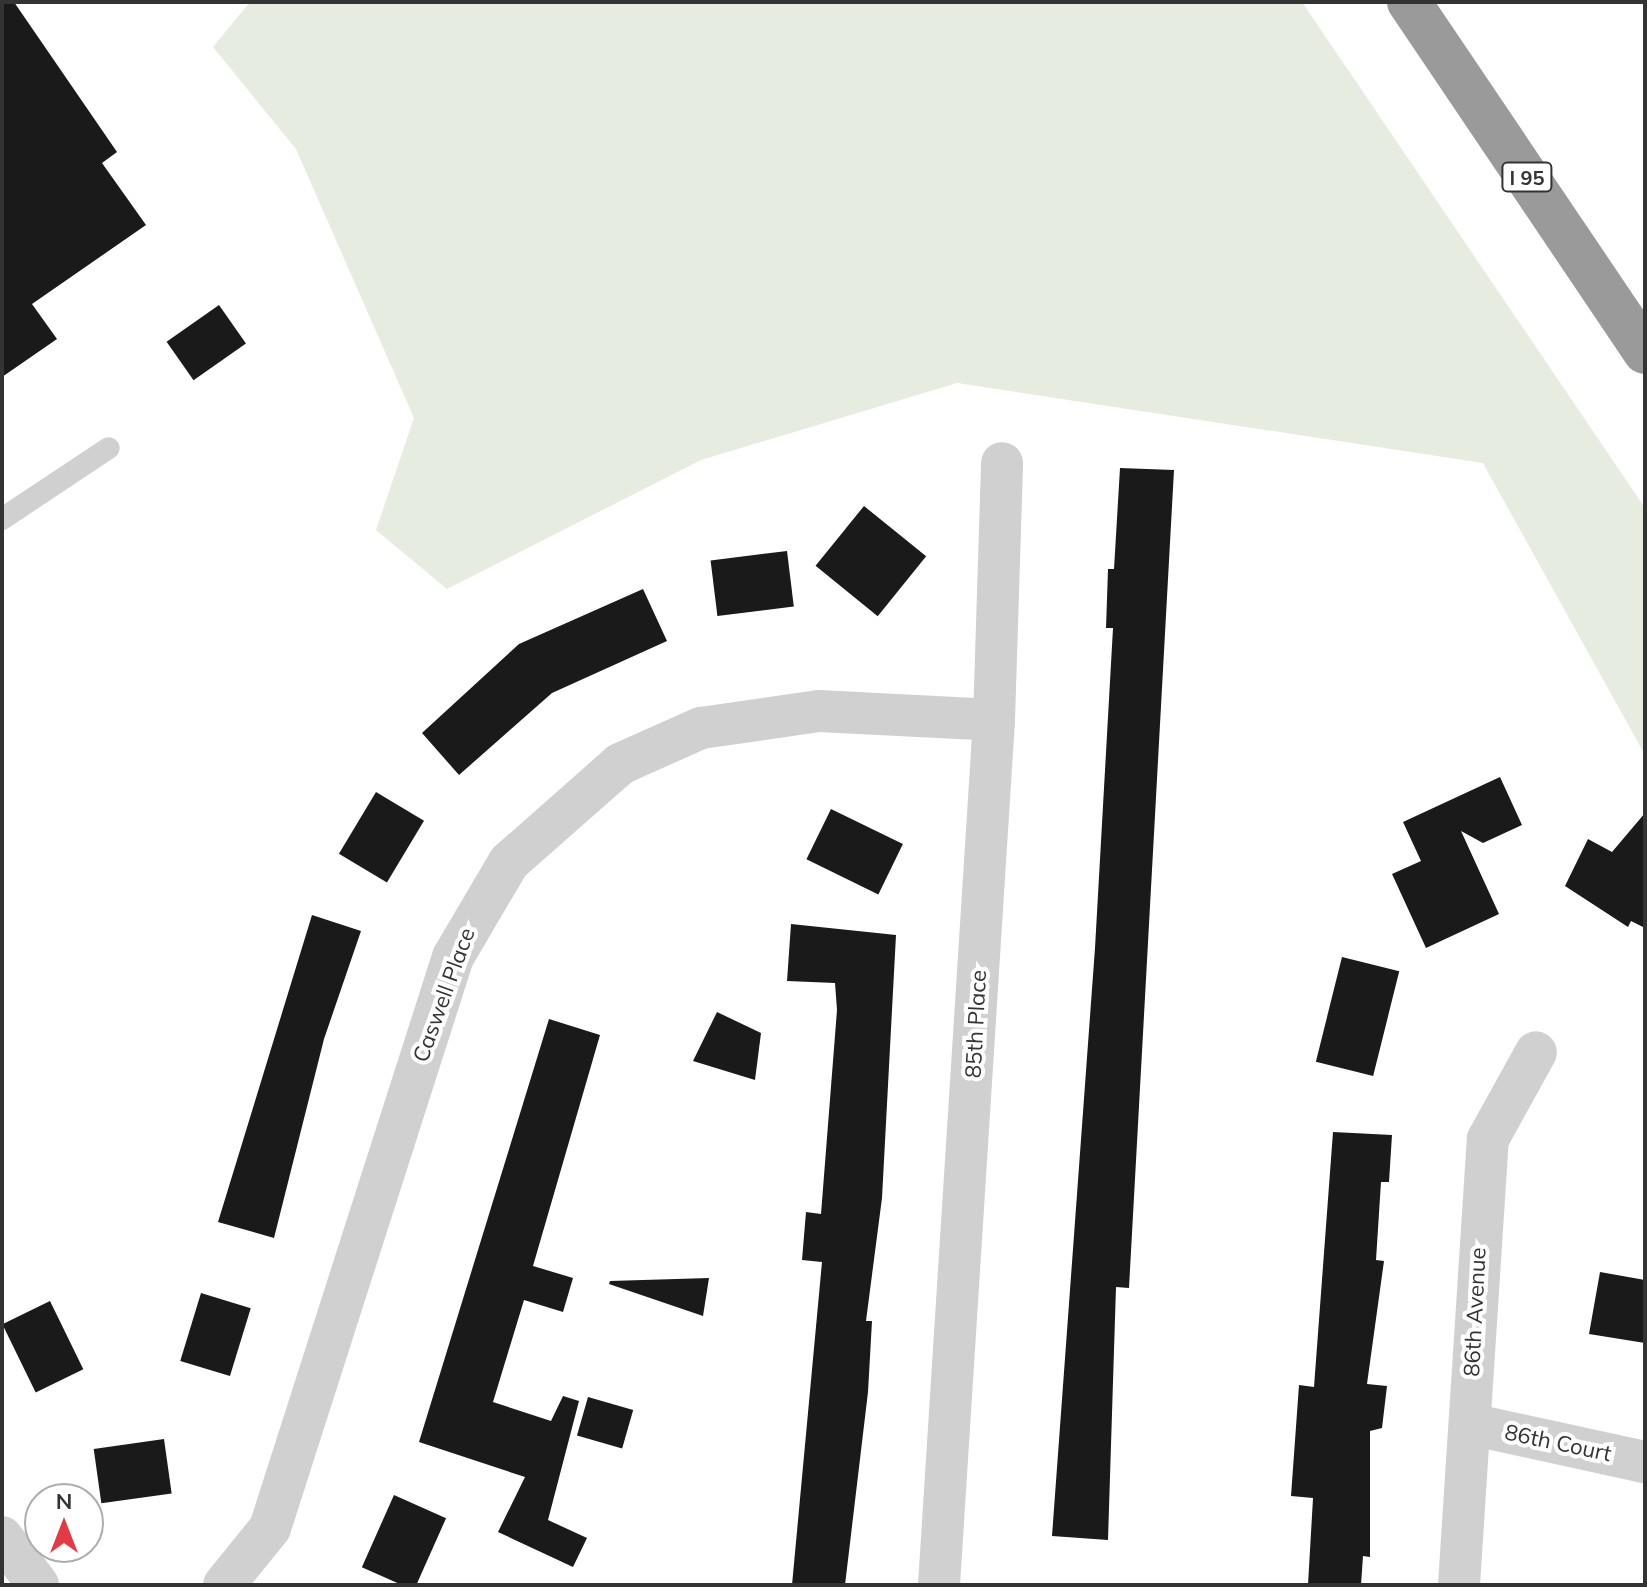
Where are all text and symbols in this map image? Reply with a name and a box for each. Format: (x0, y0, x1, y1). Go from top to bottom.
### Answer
road number: I 95 (1501, 161, 1553, 193)
street label: Caswell Place (407, 924, 481, 1066)
street label: 85th Place (960, 969, 992, 1079)
street label: 86th Avenue (1458, 1247, 1492, 1377)
street label: 86th Court (1502, 1419, 1614, 1467)
north arrow (24, 1483, 104, 1563)
text: N (56, 1487, 72, 1515)

